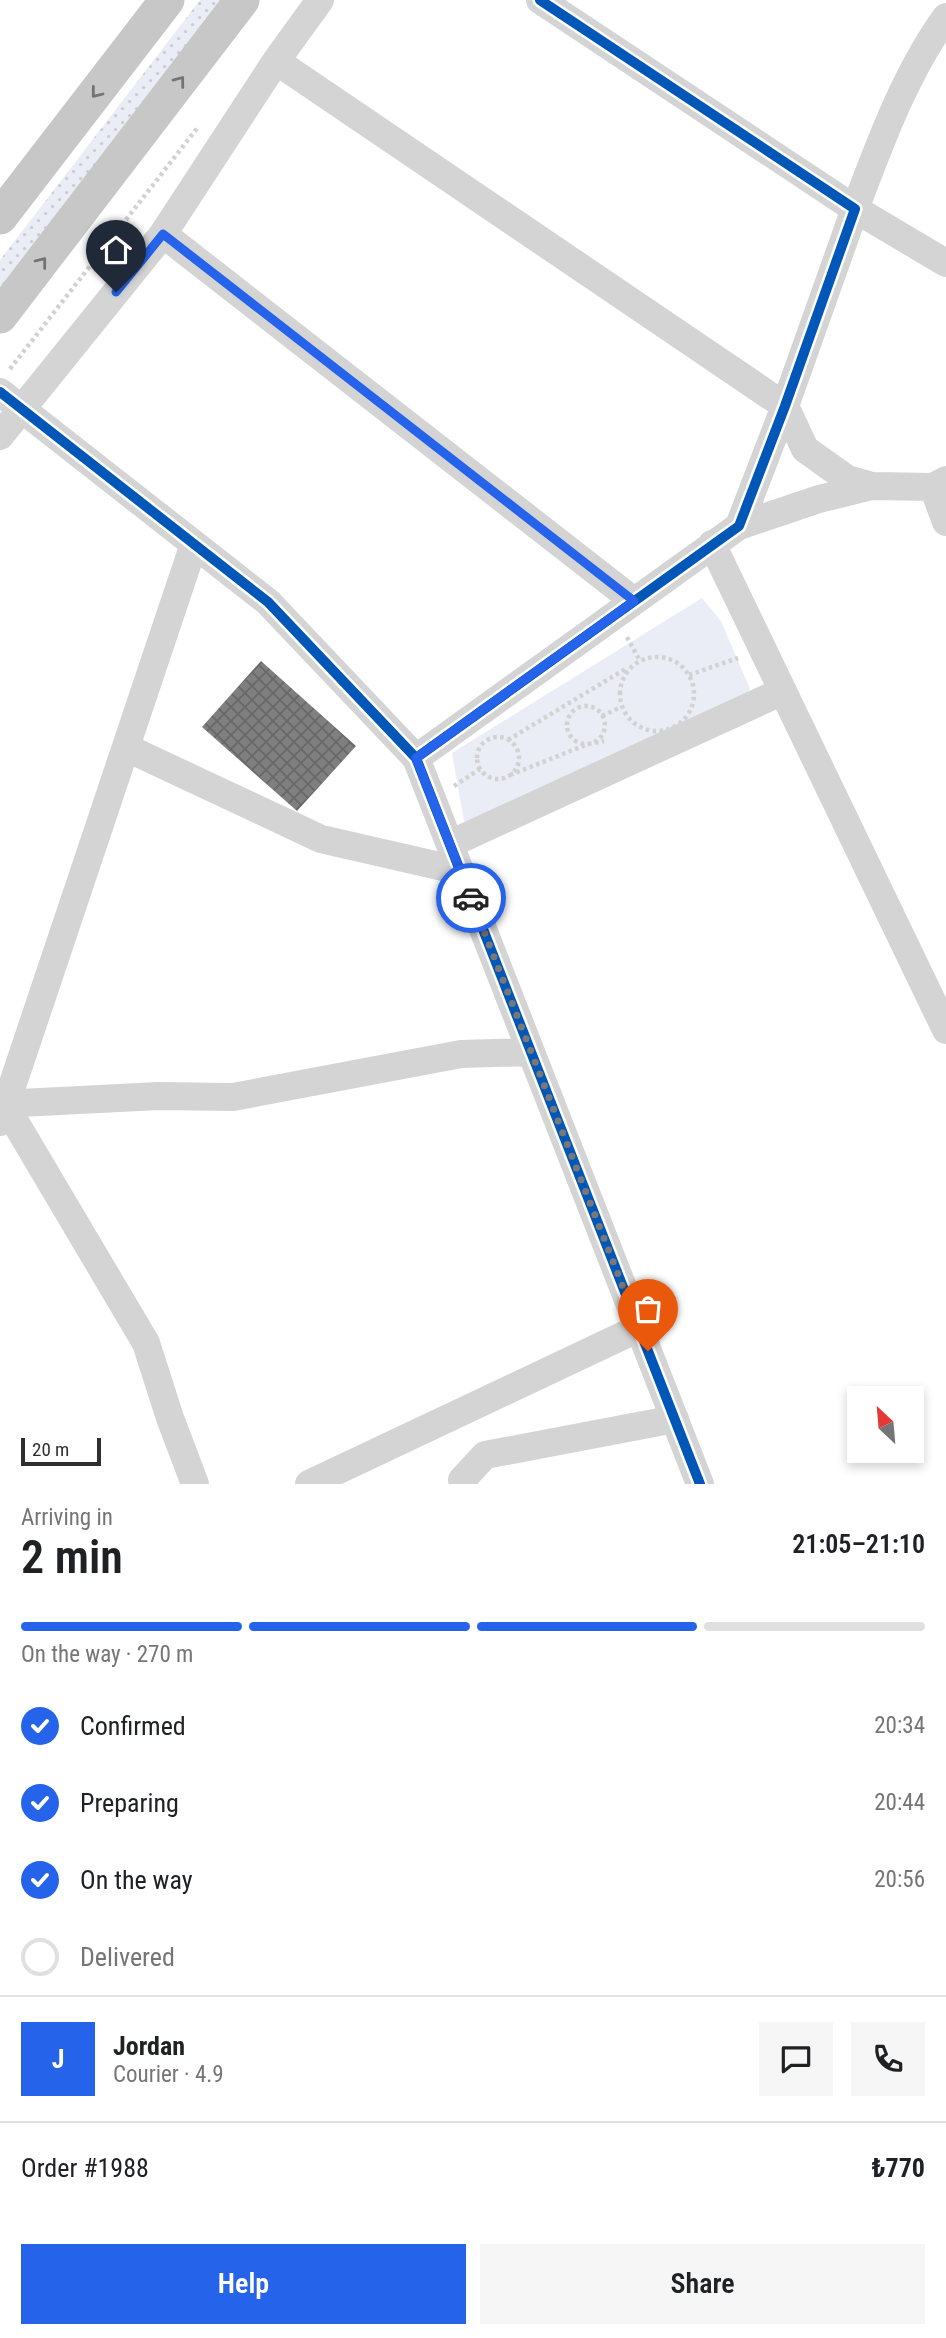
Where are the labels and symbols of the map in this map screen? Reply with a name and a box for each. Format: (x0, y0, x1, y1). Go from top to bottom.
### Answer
one-way arrow (171, 77, 184, 89)
one-way arrow (91, 85, 104, 98)
pin (86, 220, 146, 292)
one-way arrow (33, 257, 46, 270)
courier (436, 863, 506, 933)
pin (618, 1279, 678, 1351)
north arrow (847, 1386, 924, 1463)
scale bar (21, 1435, 102, 1467)

